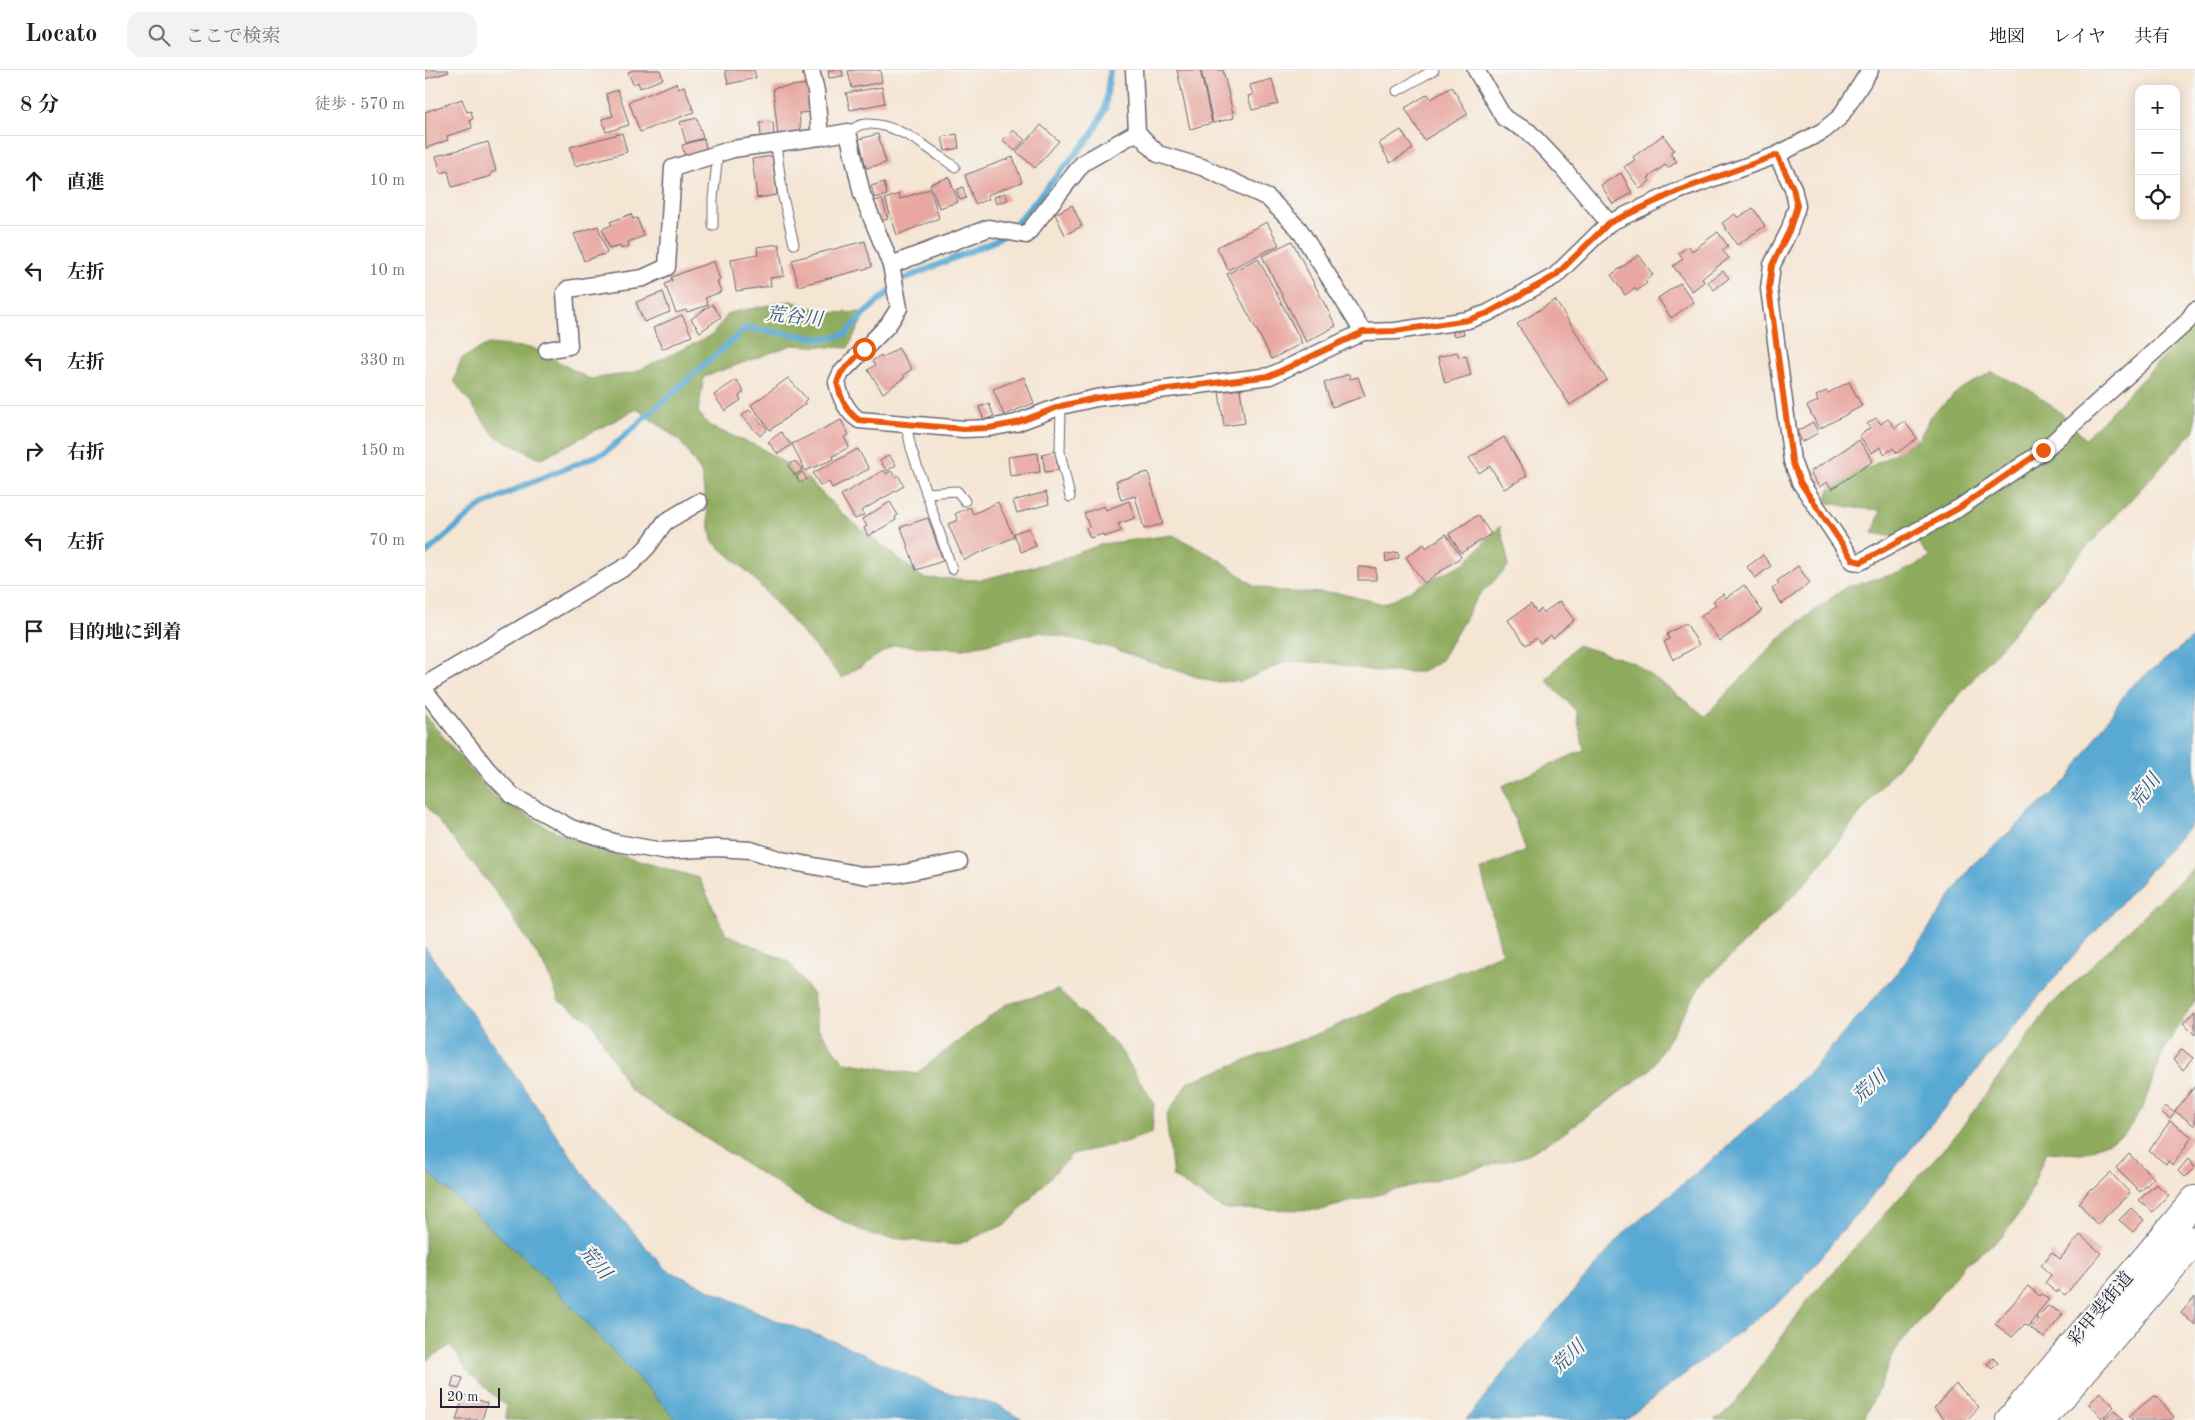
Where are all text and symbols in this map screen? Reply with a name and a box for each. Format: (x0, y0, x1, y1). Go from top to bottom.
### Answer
search box (127, 12, 477, 57)
icon: search (145, 21, 173, 49)
text: Locato (25, 23, 97, 47)
text: ここで検索 (185, 28, 280, 47)
text: 地図 (1989, 28, 2025, 46)
text: レイヤ (2053, 28, 2106, 46)
text: 共有 (2134, 28, 2170, 46)
map controls (2135, 85, 2180, 220)
button: + (2135, 85, 2180, 130)
text: 8 分 (20, 95, 59, 116)
text: 徒歩 · 570 m (315, 97, 405, 113)
button: − (2135, 130, 2180, 175)
icon: ahead (20, 167, 48, 195)
text: 10 m (369, 173, 405, 189)
text: 直進 (67, 174, 105, 193)
button: locate (2135, 175, 2180, 220)
icon: left (20, 257, 48, 285)
text: 10 m (369, 263, 405, 279)
text: 左折 (67, 264, 105, 283)
water label: 荒谷川 (765, 304, 826, 331)
route start (853, 338, 876, 361)
icon: left (20, 347, 48, 375)
text: 330 m (360, 353, 405, 369)
text: 左折 (67, 354, 105, 373)
icon: right (20, 437, 48, 465)
route end (2032, 439, 2055, 462)
text: 150 m (360, 443, 405, 459)
text: 右折 (67, 444, 105, 463)
icon: left (20, 527, 48, 555)
text: 70 m (369, 533, 405, 549)
text: 左折 (67, 534, 105, 553)
icon: arrive (20, 617, 48, 645)
text: 目的地に到着 (67, 624, 181, 643)
water label: 荒川 (2125, 768, 2166, 813)
water label: 荒川 (1848, 1065, 1892, 1108)
water label: 荒川 (574, 1241, 616, 1285)
street label: 彩甲斐街道 (2064, 1267, 2137, 1349)
water label: 荒川 (1547, 1335, 1591, 1378)
scale bar (440, 1385, 500, 1408)
text: 20 m (447, 1390, 478, 1404)

